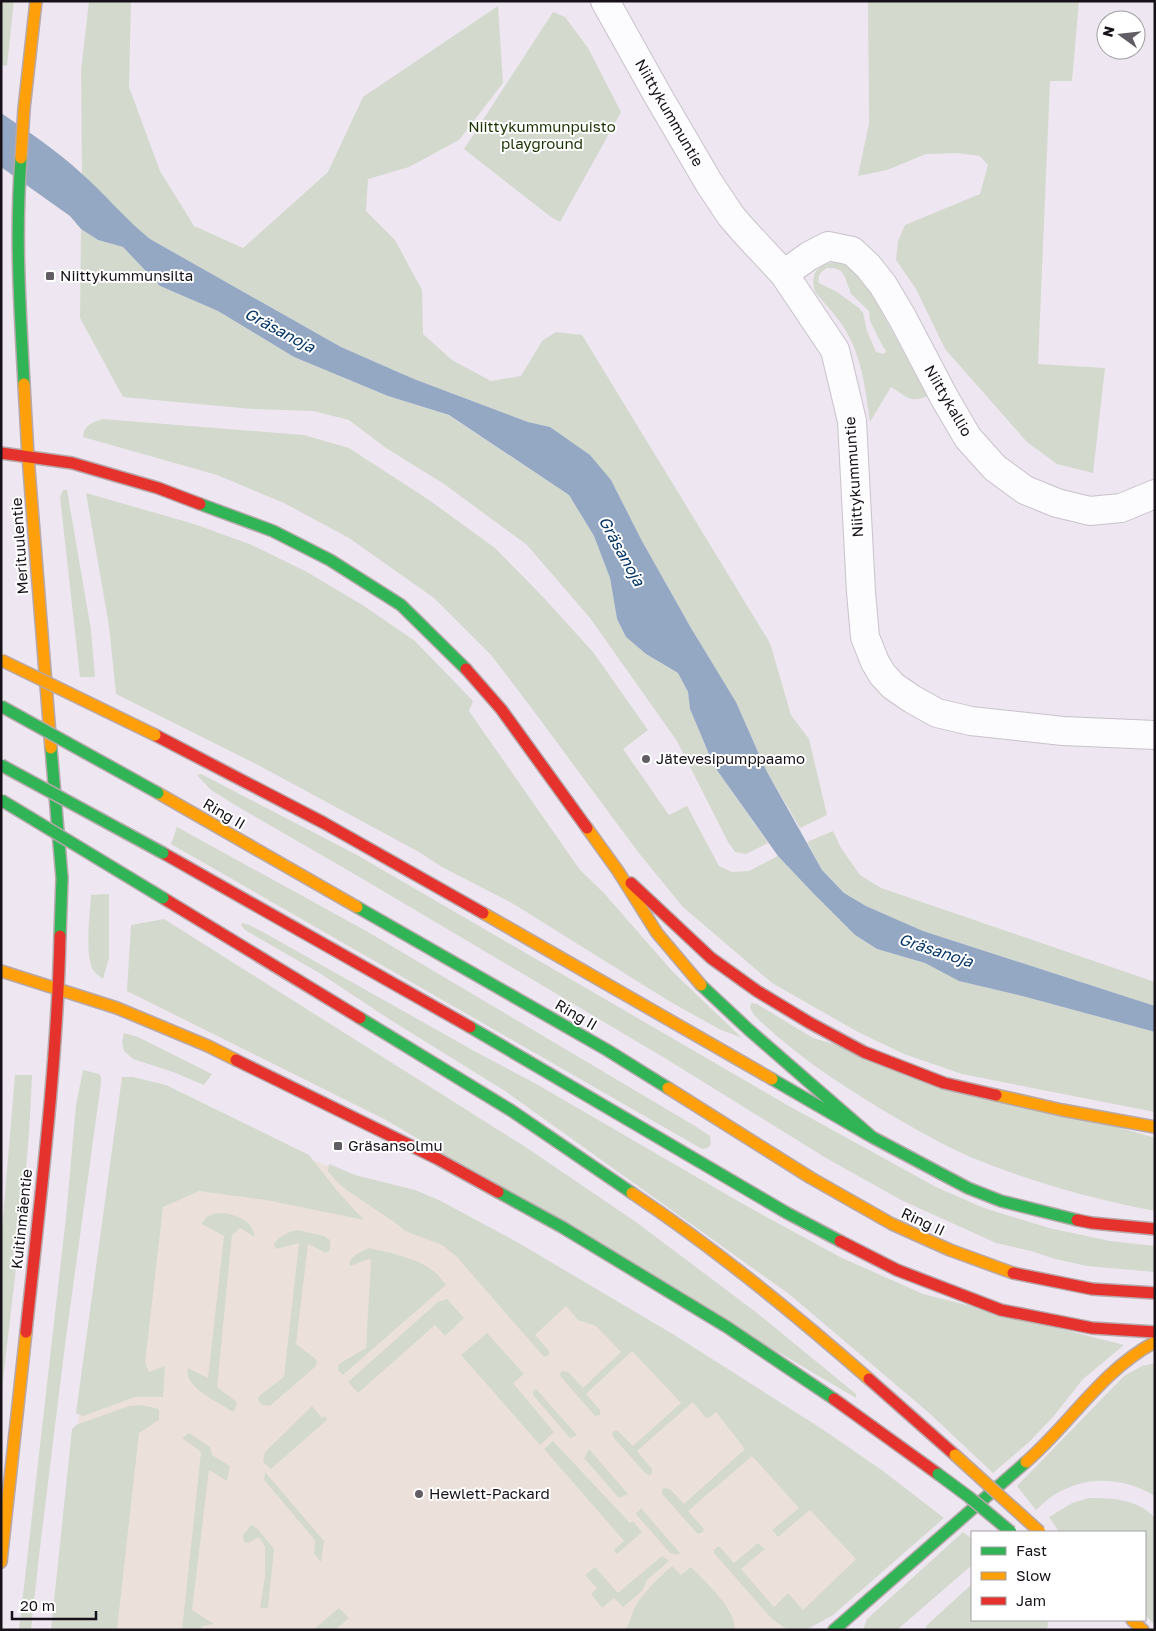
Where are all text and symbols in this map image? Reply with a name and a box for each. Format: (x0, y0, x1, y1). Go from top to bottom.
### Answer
north arrow (1096, 10, 1146, 60)
text: N (1098, 24, 1118, 39)
street label: Niittykummuntie (632, 56, 708, 170)
park label: Niittykummunpuisto playground (468, 117, 616, 152)
place label: Niittykummunsilta (60, 266, 193, 284)
marker: Niittykummunsilta (44, 270, 56, 282)
water label: Gräsanoja (241, 303, 319, 357)
street label: Niittykallio (921, 362, 977, 439)
street label: Niittykummuntie (840, 416, 866, 538)
street label: Merituulentie (7, 497, 31, 595)
water label: Gräsanoja (595, 513, 650, 590)
place label: Jätevesipumppaamo (656, 749, 805, 767)
marker: Jätevesipumppaamo (640, 753, 652, 765)
street label: Ring II (200, 794, 249, 832)
water label: Gräsanoja (896, 929, 976, 972)
street label: Ring II (552, 995, 601, 1033)
place label: Gräsansolmu (348, 1136, 443, 1154)
marker: Gräsansolmu (332, 1140, 344, 1152)
street label: Kuitinmäentie (7, 1168, 35, 1270)
street label: Ring II (899, 1203, 948, 1239)
place label: Hewlett-Packard (429, 1484, 550, 1502)
marker: Hewlett-Packard (413, 1488, 425, 1500)
legend (971, 1531, 1146, 1621)
text: Fast (1016, 1541, 1047, 1559)
text: Slow (1016, 1566, 1051, 1584)
scale bar (12, 1588, 96, 1620)
text: Jam (1016, 1591, 1046, 1609)
text: 20 m (20, 1596, 55, 1614)

